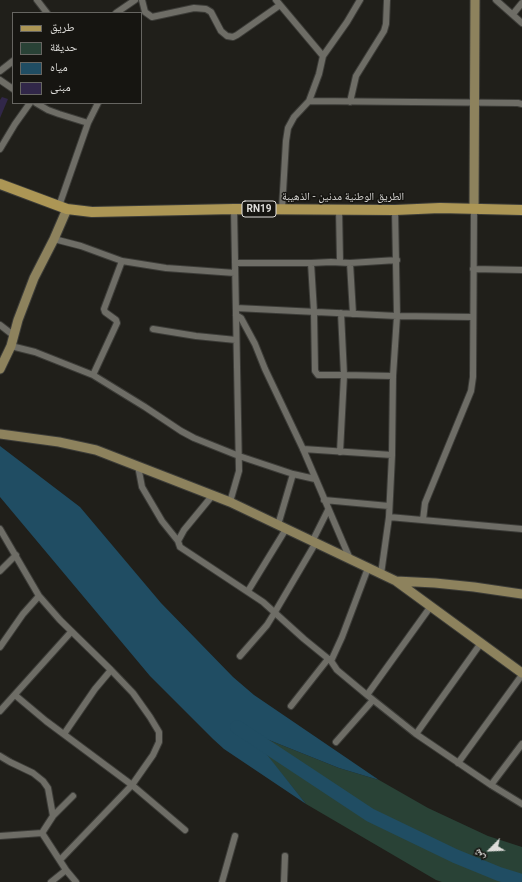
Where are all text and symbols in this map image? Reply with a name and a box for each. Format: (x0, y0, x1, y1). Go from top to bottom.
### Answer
legend (12, 12, 142, 104)
text: طريق (50, 20, 75, 34)
text: حديقة (50, 40, 78, 54)
text: مياه (50, 60, 68, 74)
text: مبنى (50, 80, 71, 94)
street label: الطريق الوطنية مدنين - الذهيبة (282, 190, 404, 204)
road number: RN19 (242, 201, 276, 217)
north arrow (470, 830, 510, 870)
text: ش (470, 847, 487, 863)

